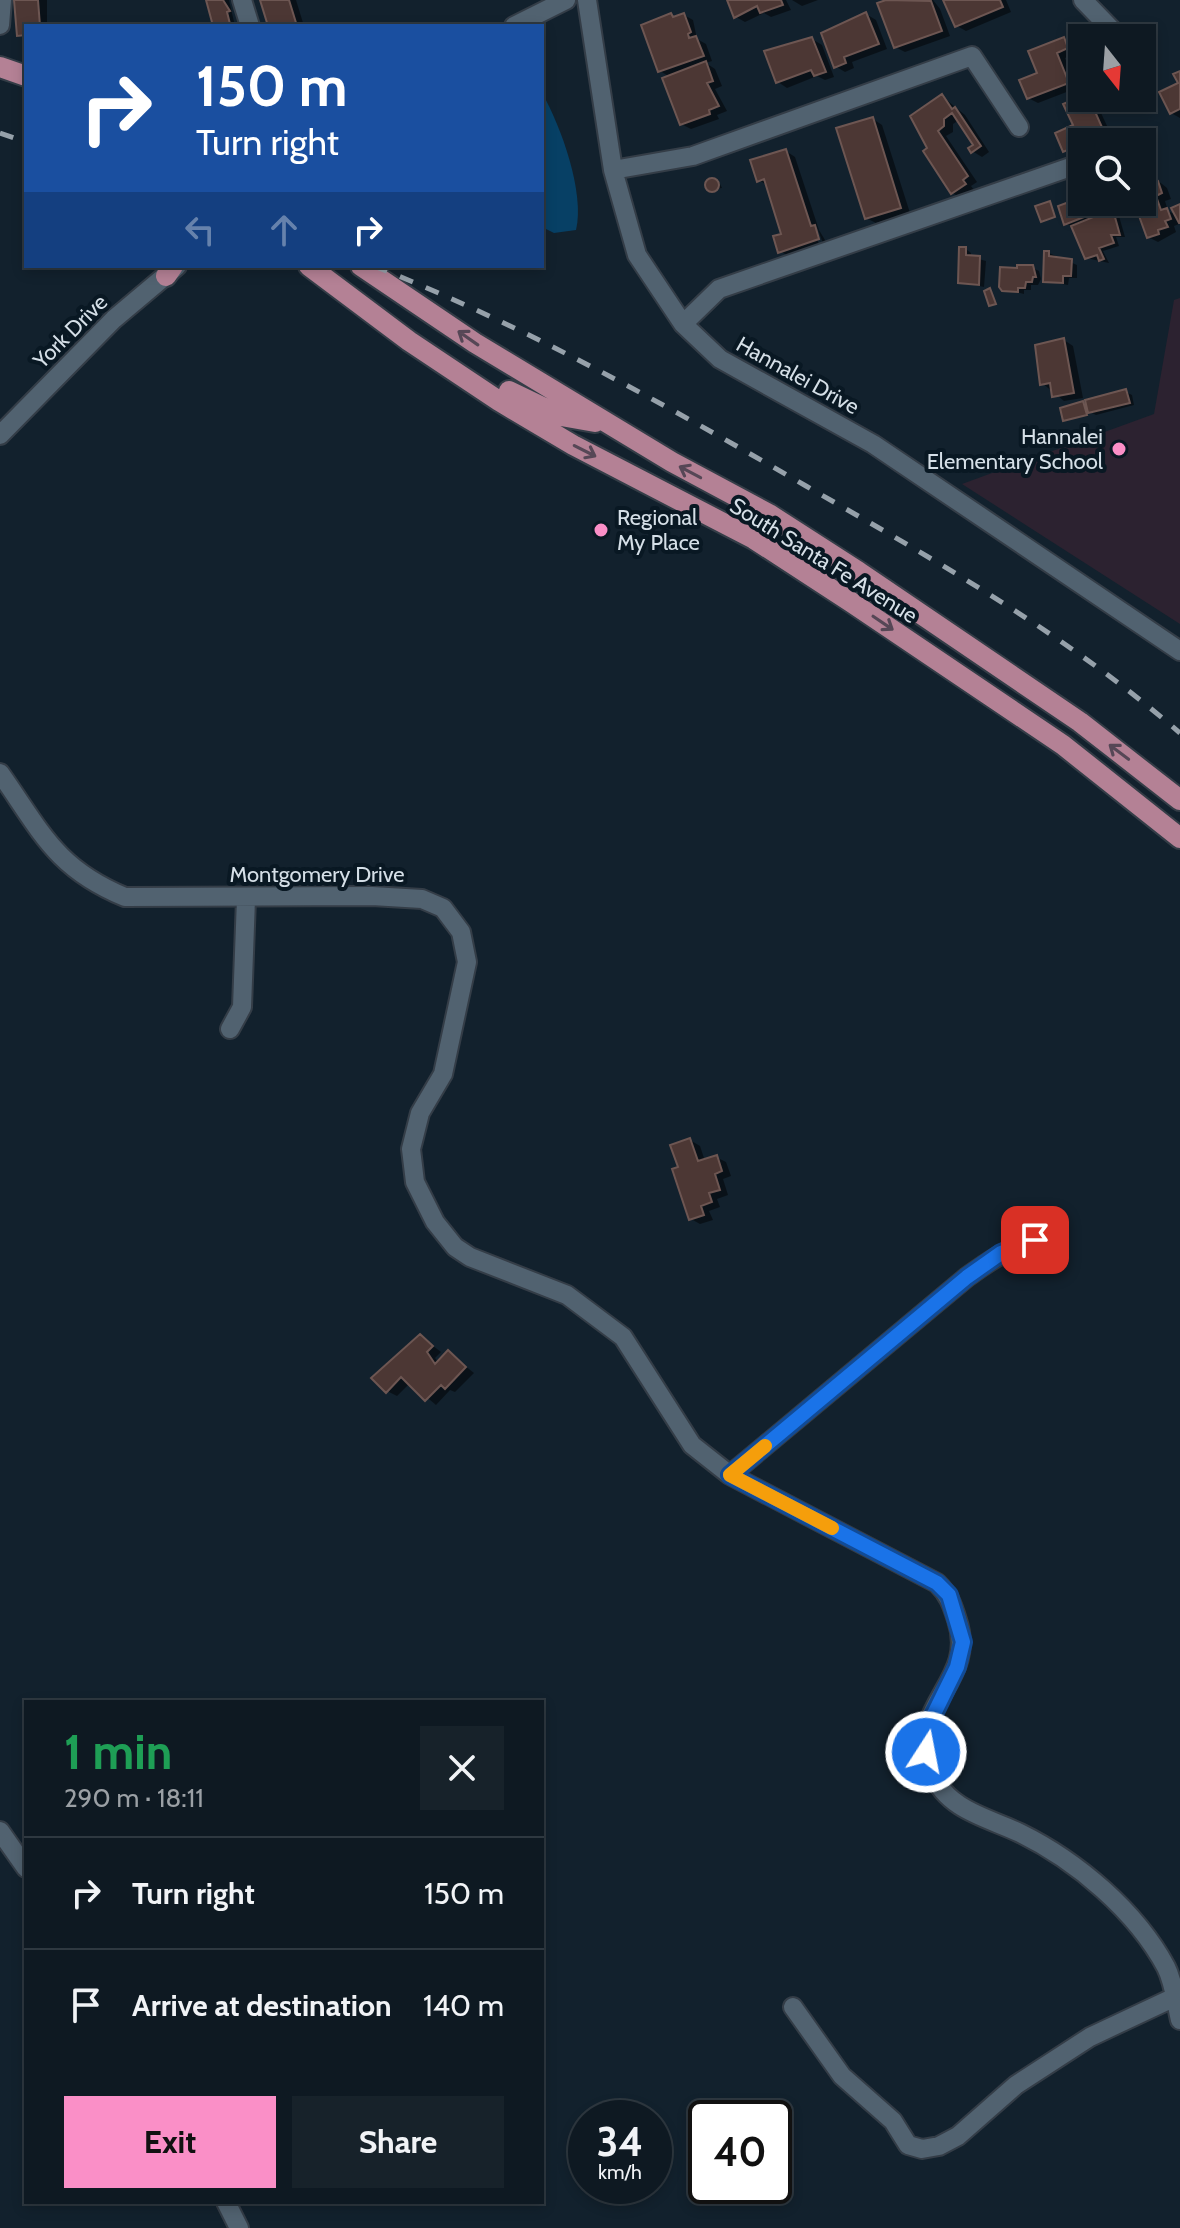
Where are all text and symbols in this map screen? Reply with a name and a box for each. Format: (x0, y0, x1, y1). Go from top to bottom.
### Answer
north arrow (1068, 24, 1156, 112)
map controls (1068, 24, 1156, 216)
text: 150 m (196, 52, 348, 120)
icon: right (64, 56, 168, 160)
text: Turn right (196, 120, 339, 164)
button: search (1068, 128, 1156, 216)
icon: left (178, 208, 222, 252)
icon: ahead (262, 208, 306, 252)
icon: right (346, 208, 390, 252)
street label: York Drive (27, 289, 113, 375)
one-way arrow (458, 330, 480, 346)
street label: Hannalei Drive (732, 331, 864, 420)
place label: Hannalei Elementary School (927, 423, 1104, 475)
marker: Hannalei Elementary School (1110, 440, 1128, 458)
one-way arrow (572, 444, 596, 460)
one-way arrow (679, 464, 703, 480)
street label: South Santa Fe Avenue (725, 492, 922, 629)
place label: Regional My Place (617, 504, 700, 556)
marker: Regional My Place (592, 521, 610, 539)
one-way arrow (871, 615, 893, 631)
one-way arrow (1109, 743, 1130, 760)
street label: Montgomery Drive (229, 861, 405, 888)
pin (1001, 1206, 1069, 1274)
icon: arrive (1013, 1218, 1057, 1262)
position arrow (884, 1710, 968, 1794)
text: 1 min (64, 1723, 172, 1781)
button: close (420, 1726, 504, 1810)
text: 290 m · 18:11 (64, 1782, 204, 1814)
icon: right (64, 1871, 108, 1915)
text: Turn right (132, 1875, 255, 1912)
text: 150 m (424, 1875, 504, 1912)
icon: arrive (64, 1983, 108, 2027)
text: Arrive at destination (132, 1987, 392, 2024)
text: 140 m (423, 1987, 504, 2024)
button: Exit (64, 2096, 276, 2188)
button: Share (292, 2096, 504, 2188)
speed limit sign: 40 (688, 2100, 792, 2204)
text: 34 (597, 2117, 643, 2166)
text: km/h (598, 2160, 642, 2184)

